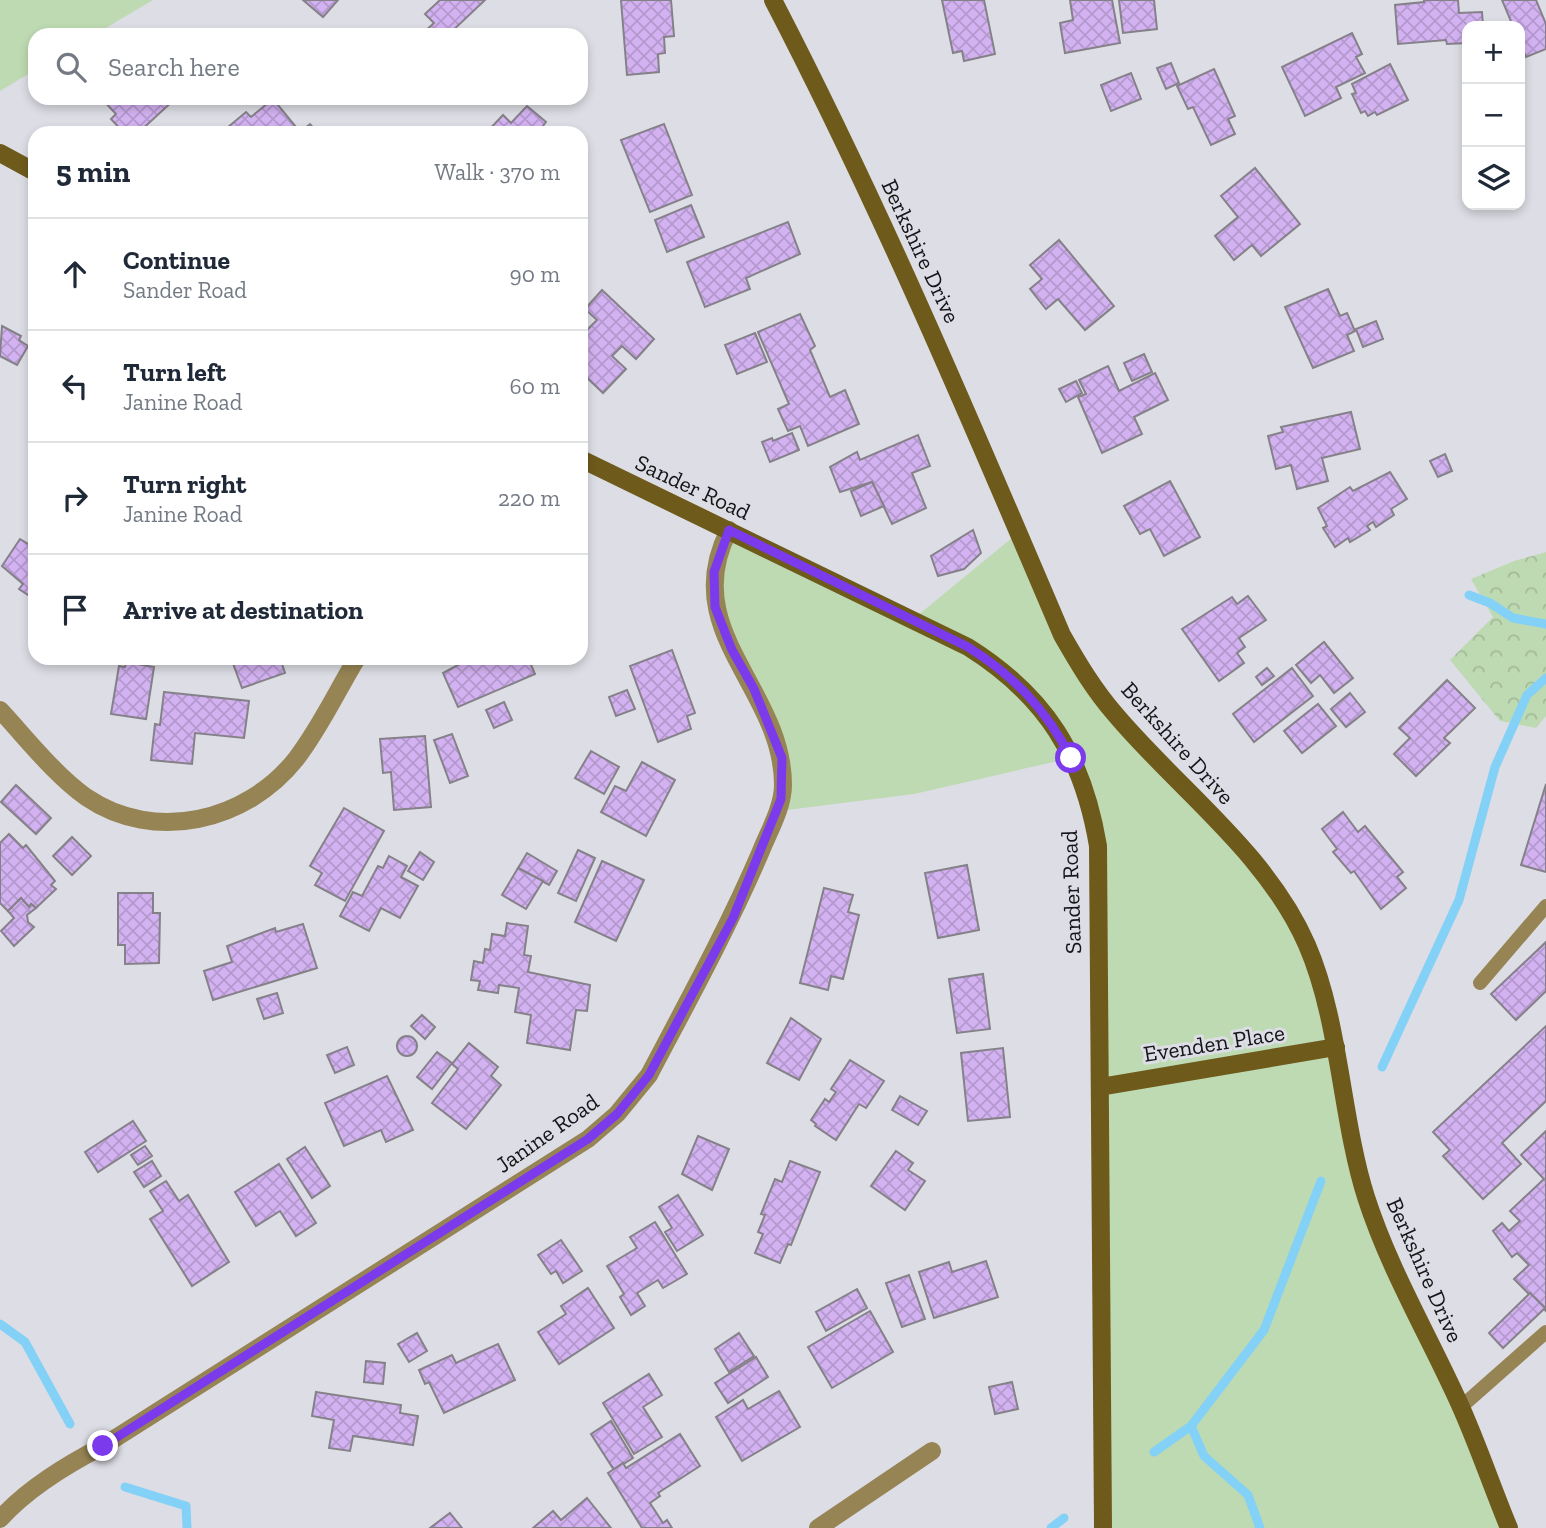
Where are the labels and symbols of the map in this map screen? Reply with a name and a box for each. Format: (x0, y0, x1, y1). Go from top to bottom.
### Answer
street label: Berkshire Drive (875, 175, 967, 327)
street label: Sander Road (631, 448, 755, 526)
street label: Berkshire Drive (1116, 676, 1240, 810)
route start (1055, 742, 1086, 773)
street label: Sander Road (1055, 829, 1087, 954)
street label: Evenden Place (1141, 1018, 1287, 1068)
street label: Janine Road (490, 1087, 604, 1179)
street label: Berkshire Drive (1381, 1193, 1469, 1347)
route end (87, 1430, 118, 1461)

